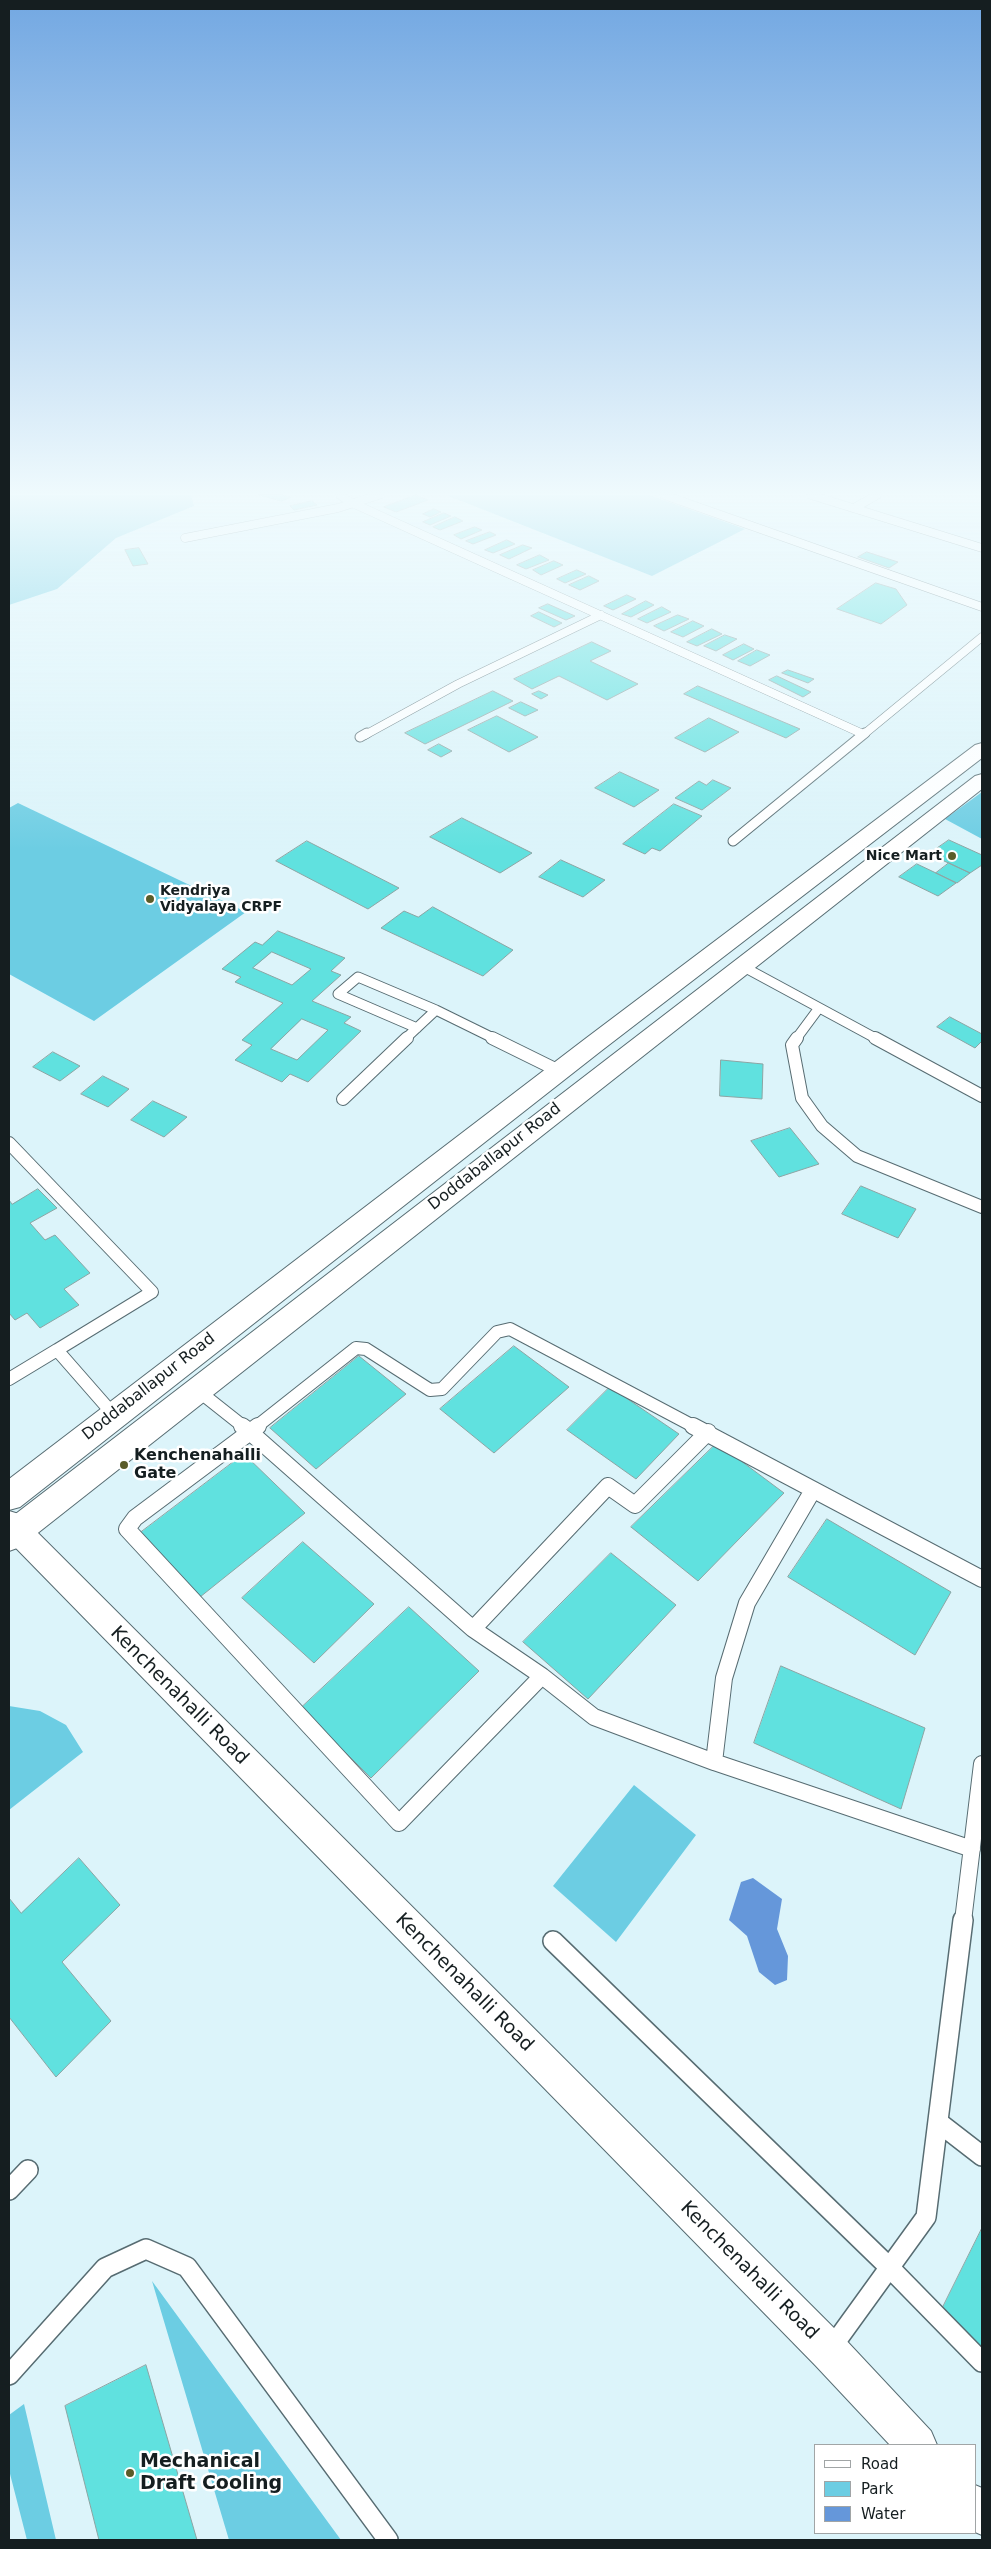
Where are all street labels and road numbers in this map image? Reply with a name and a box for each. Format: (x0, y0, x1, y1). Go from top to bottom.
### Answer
street label: Doddaballapur Road (425, 1099, 565, 1215)
street label: Doddaballapur Road (79, 1329, 219, 1445)
street label: Kenchenahalli Road (105, 1622, 253, 1770)
street label: Kenchenahalli Road (390, 1909, 538, 2057)
street label: Kenchenahalli Road (675, 2197, 823, 2345)

